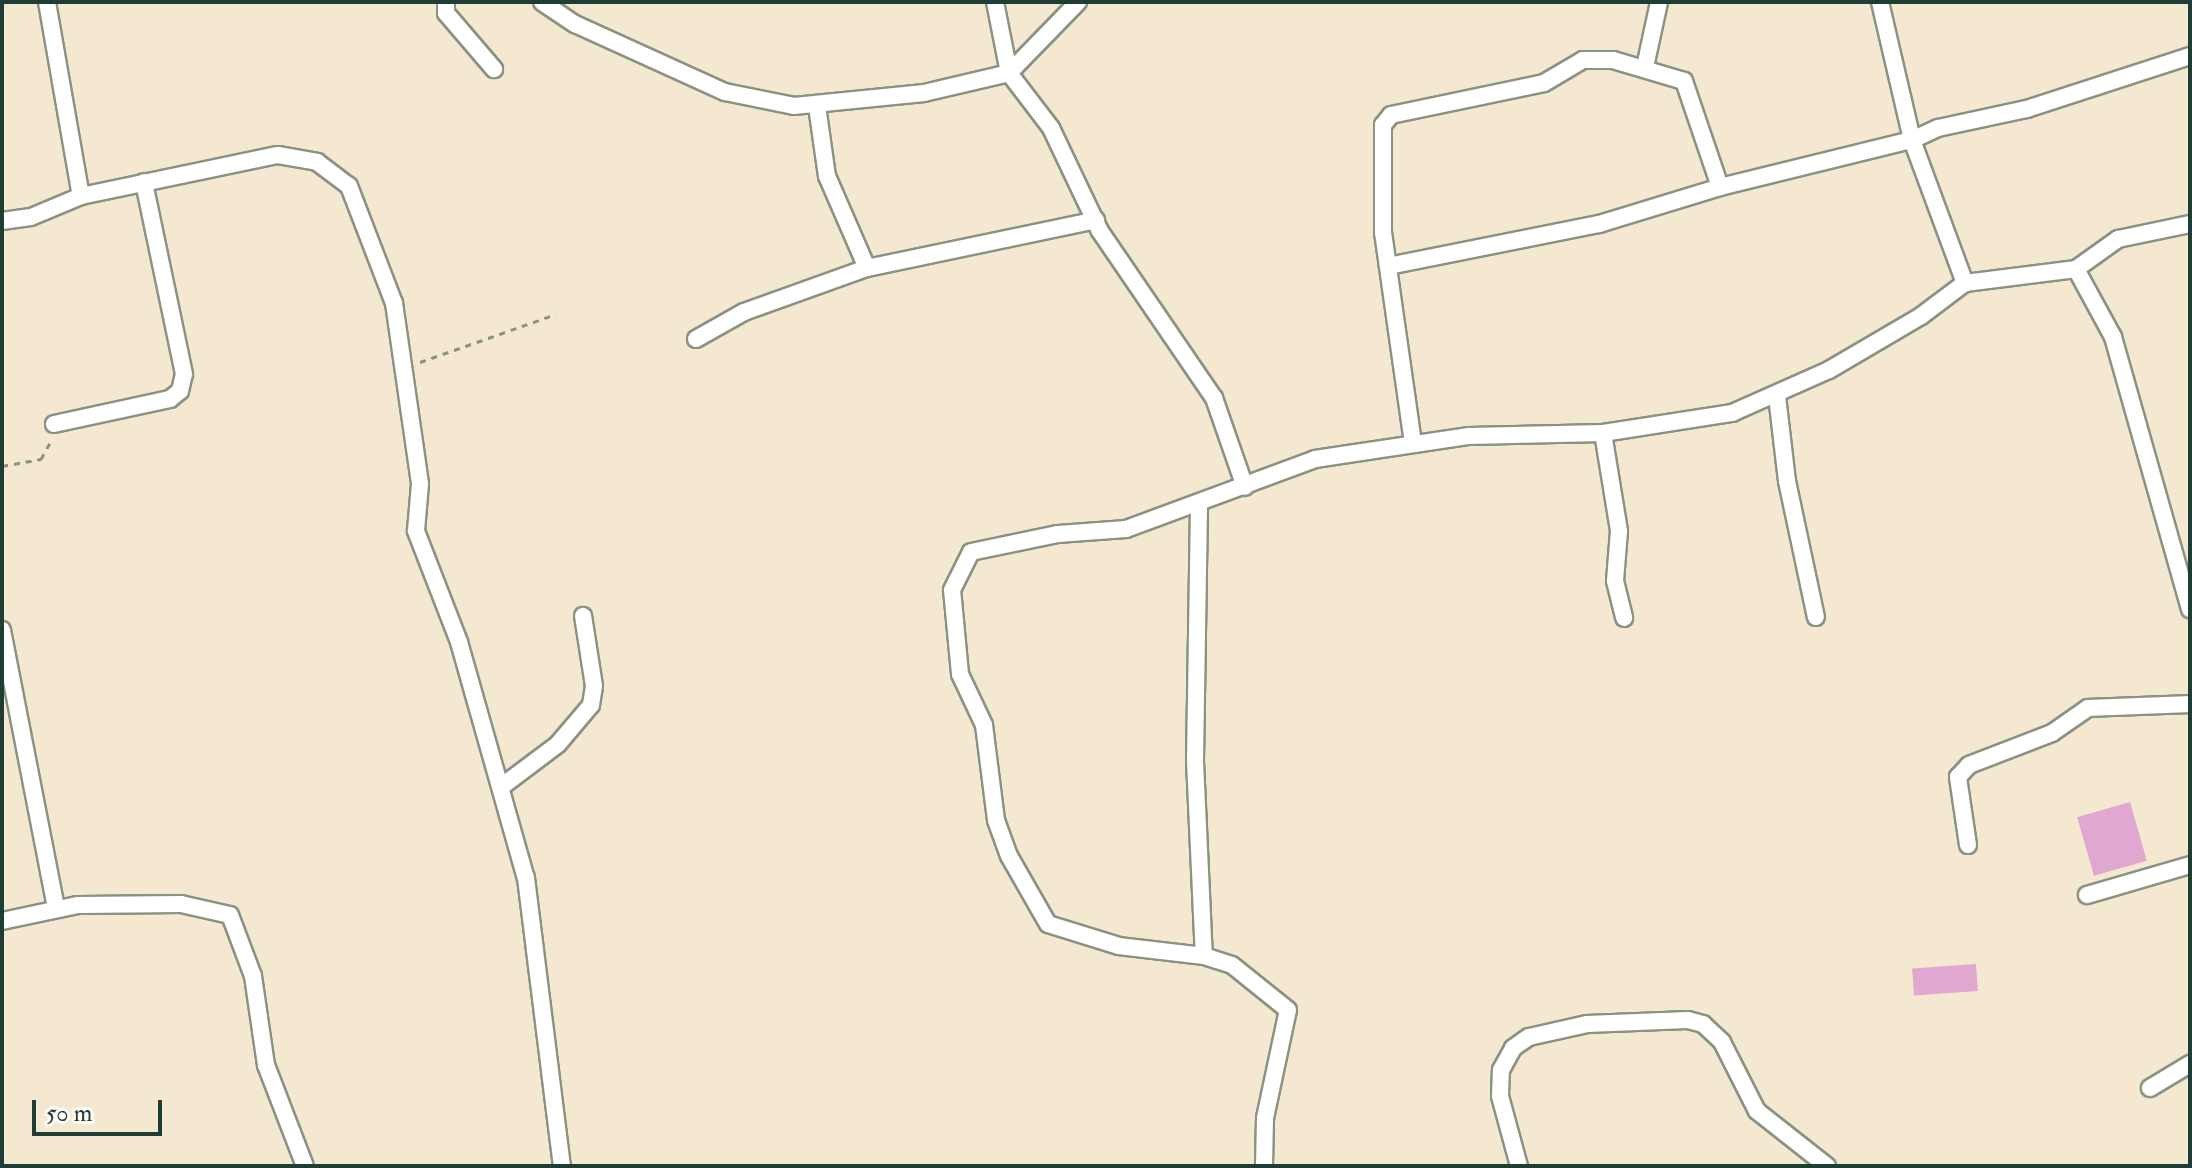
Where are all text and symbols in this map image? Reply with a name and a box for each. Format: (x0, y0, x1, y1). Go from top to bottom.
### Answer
scale bar (36, 1084, 166, 1134)
text: 50 m (46, 1098, 92, 1129)

